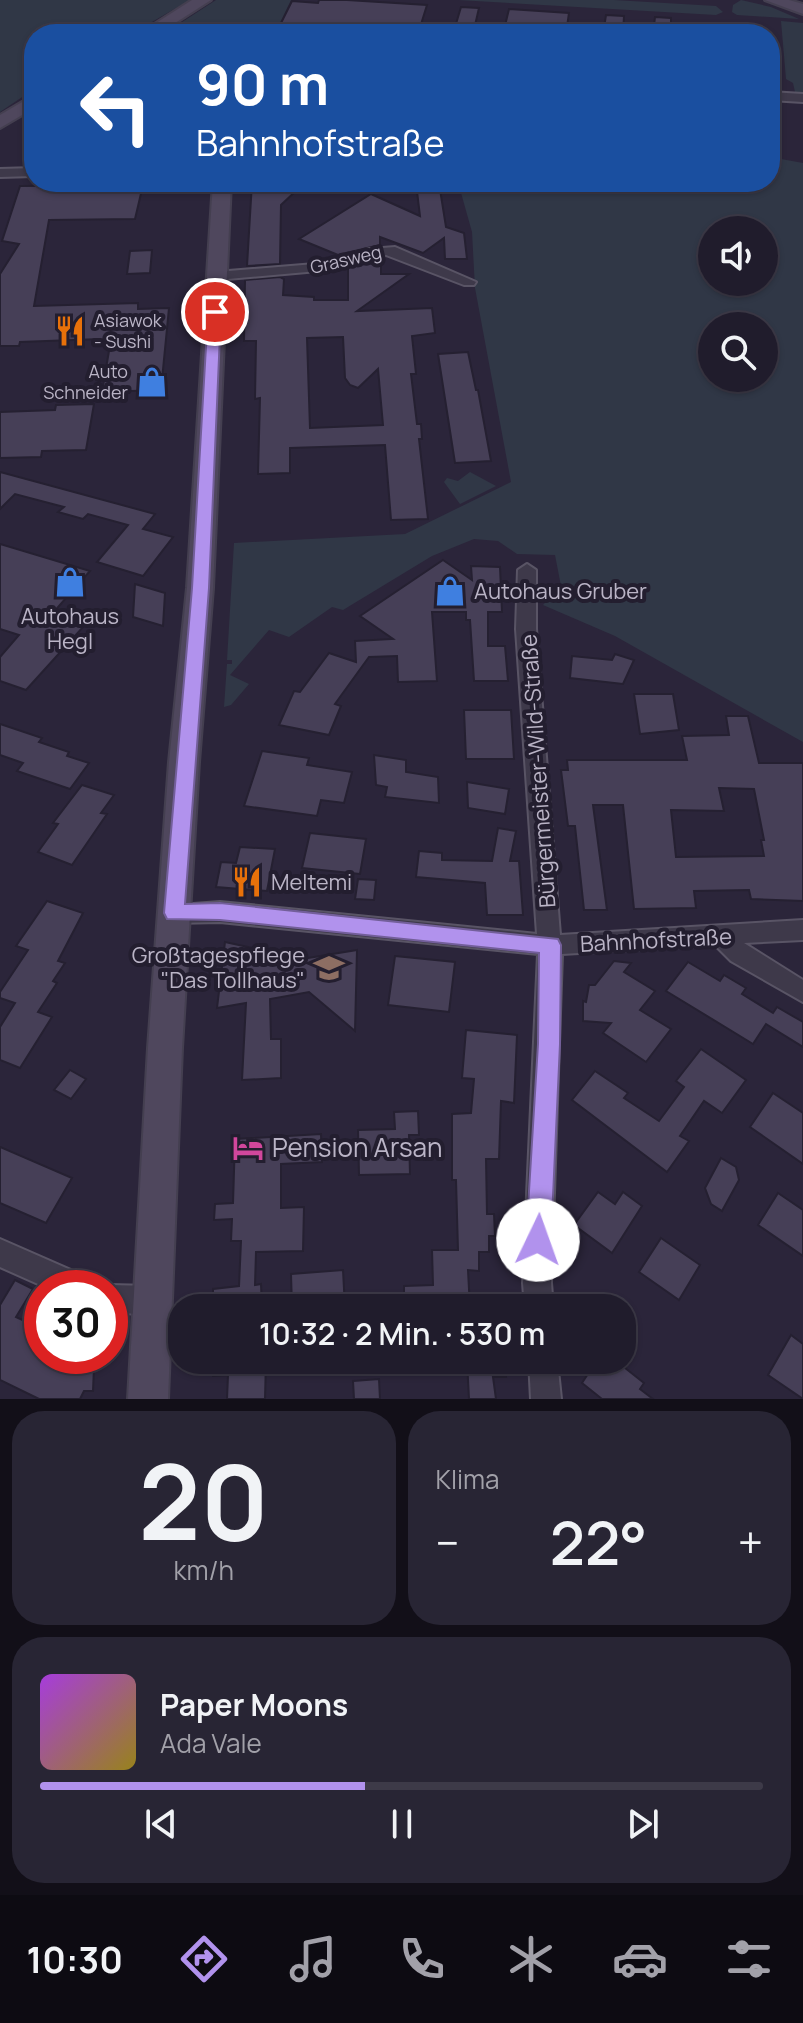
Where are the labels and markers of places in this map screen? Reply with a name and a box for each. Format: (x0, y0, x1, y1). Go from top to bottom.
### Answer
pin (181, 278, 249, 346)
place label: Asiawok - Sushi (94, 308, 163, 353)
restaurant icon: Asiawok - Sushi (53, 314, 87, 348)
place label: Auto Schneider (43, 359, 128, 404)
shop icon: Auto Schneider (135, 365, 169, 399)
shop icon: Autohaus Hegl (53, 565, 87, 599)
shop icon: Autohaus Gruber (433, 574, 467, 608)
place label: Autohaus Gruber (474, 576, 647, 606)
place label: Autohaus Hegl (21, 601, 119, 656)
restaurant icon: Meltemi (230, 865, 264, 899)
place label: Meltemi (271, 867, 352, 897)
place label: Großtagespflege "Das Tollhaus" (132, 940, 305, 995)
school or university icon: Großtagespflege "Das Tollhaus" (312, 951, 346, 985)
place label: Pension Arsan (272, 1129, 442, 1165)
hotel icon: Pension Arsan (231, 1131, 265, 1165)

